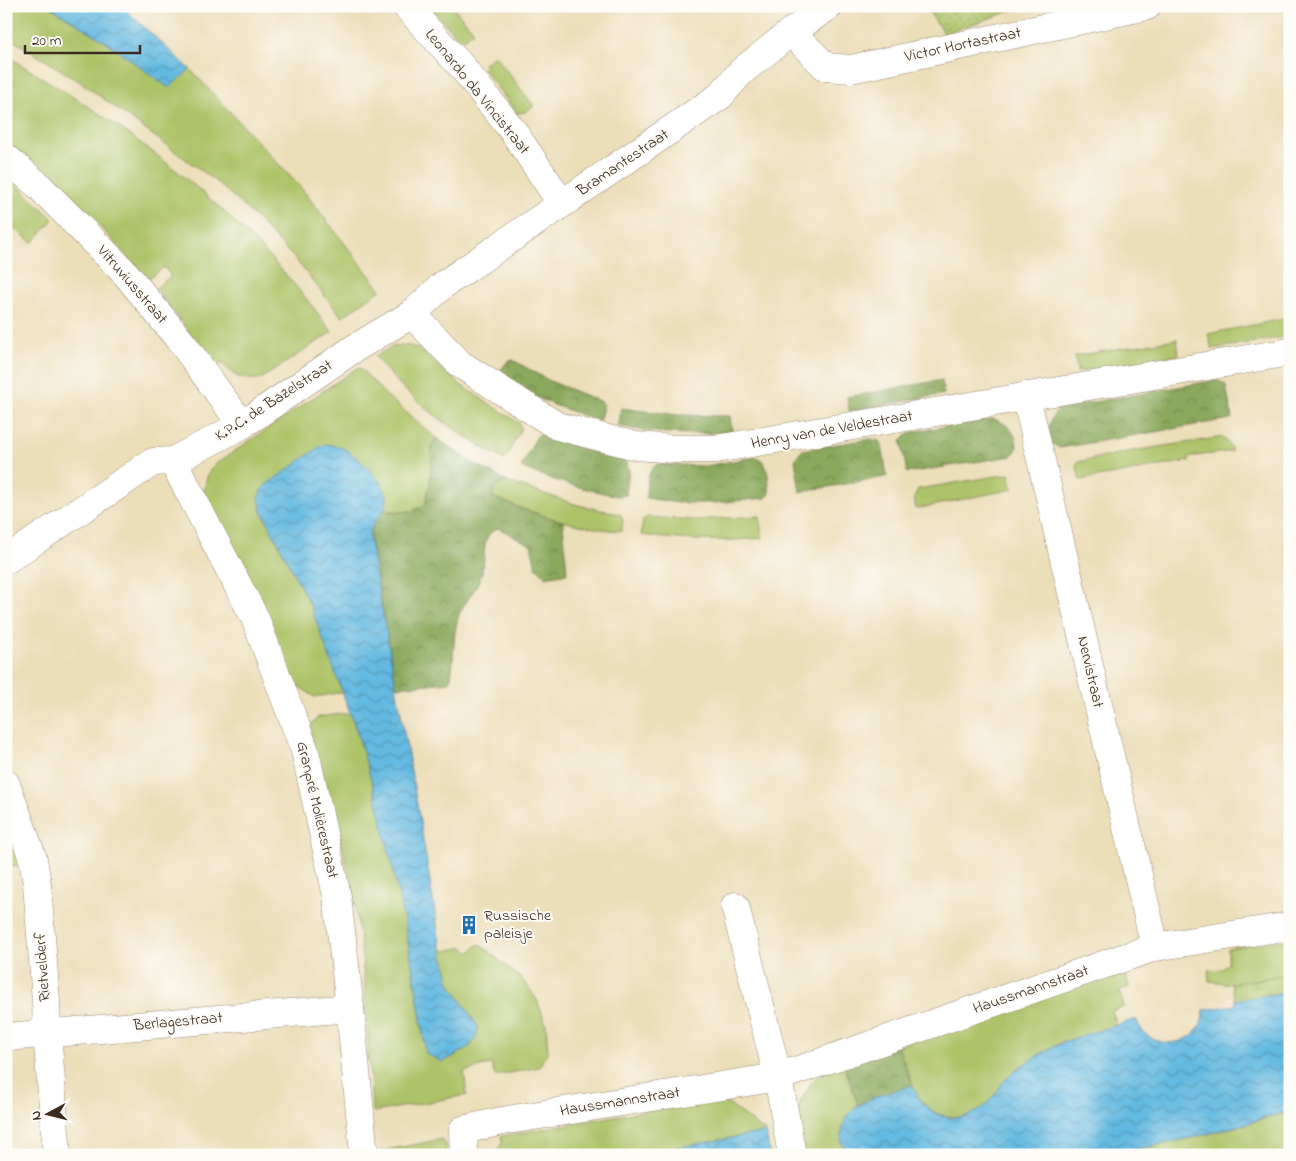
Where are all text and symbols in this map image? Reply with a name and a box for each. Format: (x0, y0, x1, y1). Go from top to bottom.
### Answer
street label: Victor Hortastraat (901, 21, 1024, 69)
scale bar (25, 22, 140, 54)
street label: Leonardo da Vincistraat (419, 24, 536, 161)
text: 20 m (32, 30, 62, 52)
street label: Bramantestraat (571, 123, 675, 203)
street label: Vitruviusstraat (90, 239, 174, 330)
street label: K.P.C. de Bazelstraat (210, 354, 338, 448)
street label: Henry van de Veldestraat (749, 404, 915, 456)
street label: Nervistraat (1070, 634, 1110, 711)
street label: Granpré Molièrestraat (290, 739, 345, 881)
place label: Russische paleisje (484, 904, 552, 946)
building icon: Russische paleisje (458, 914, 480, 936)
street label: Rietvelderf (29, 931, 57, 1002)
street label: Haussmannstraat (970, 959, 1093, 1021)
street label: Berlagestraat (131, 1006, 224, 1038)
street label: Haussmannstraat (558, 1081, 682, 1123)
north arrow (22, 1088, 72, 1138)
text: N (26, 1109, 48, 1121)

